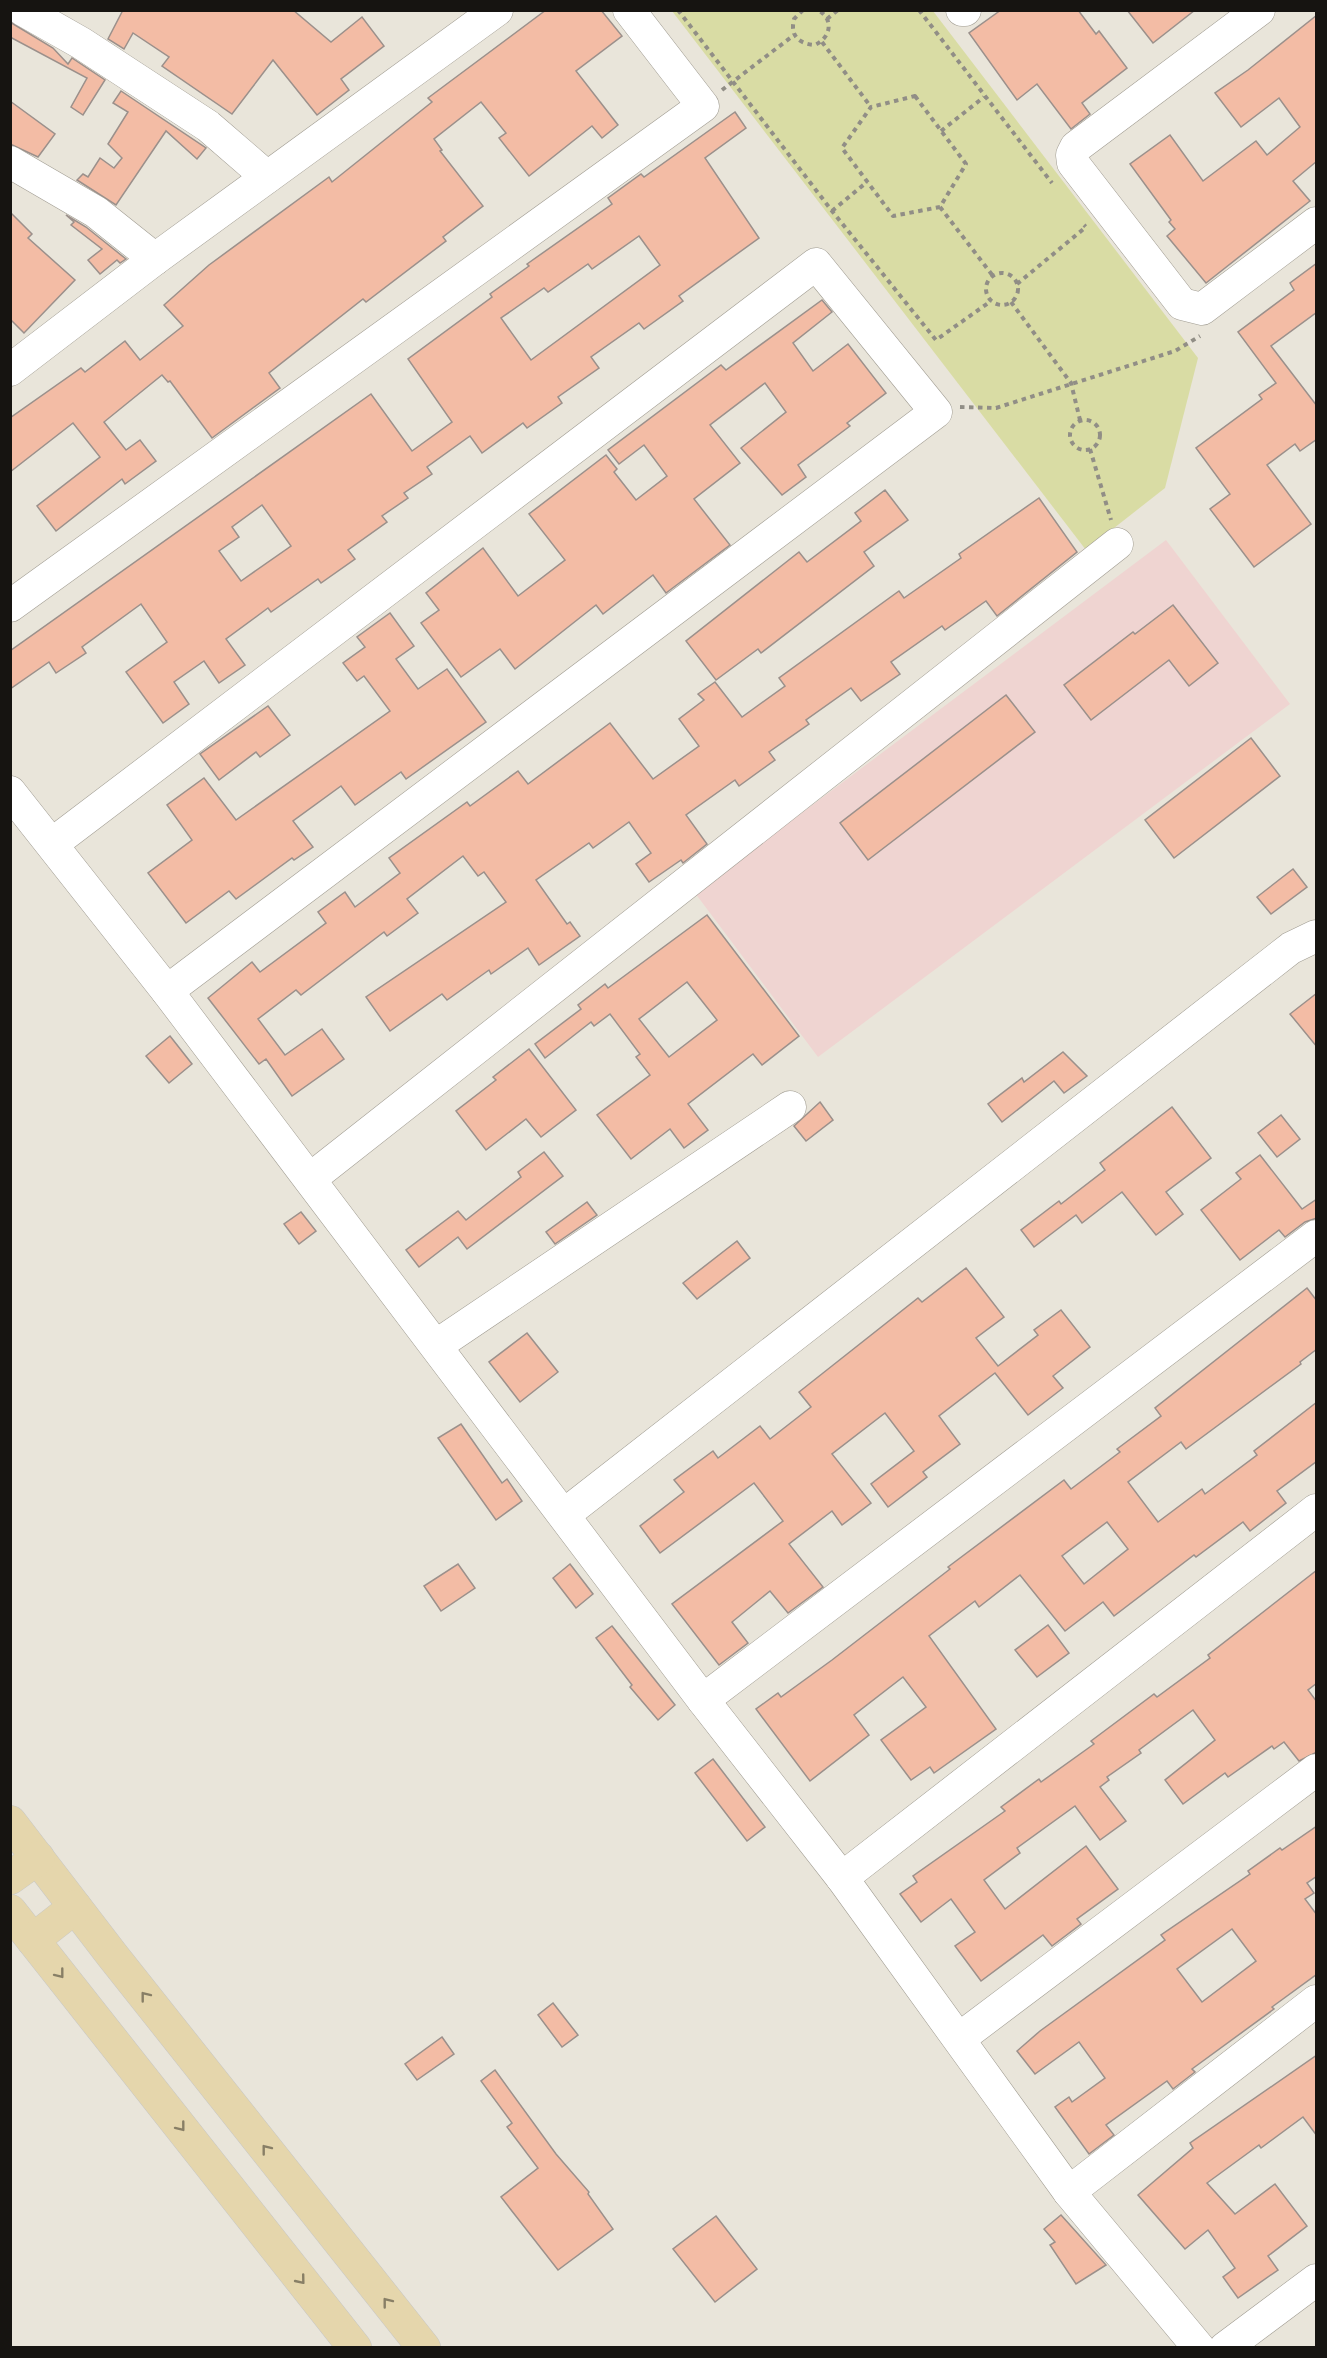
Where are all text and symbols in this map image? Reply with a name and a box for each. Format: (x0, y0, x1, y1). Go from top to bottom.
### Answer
one-way arrow (52, 1967, 63, 1978)
one-way arrow (141, 1992, 152, 2003)
one-way arrow (173, 2120, 184, 2131)
one-way arrow (262, 2145, 273, 2156)
one-way arrow (294, 2273, 305, 2284)
one-way arrow (384, 2297, 395, 2308)

